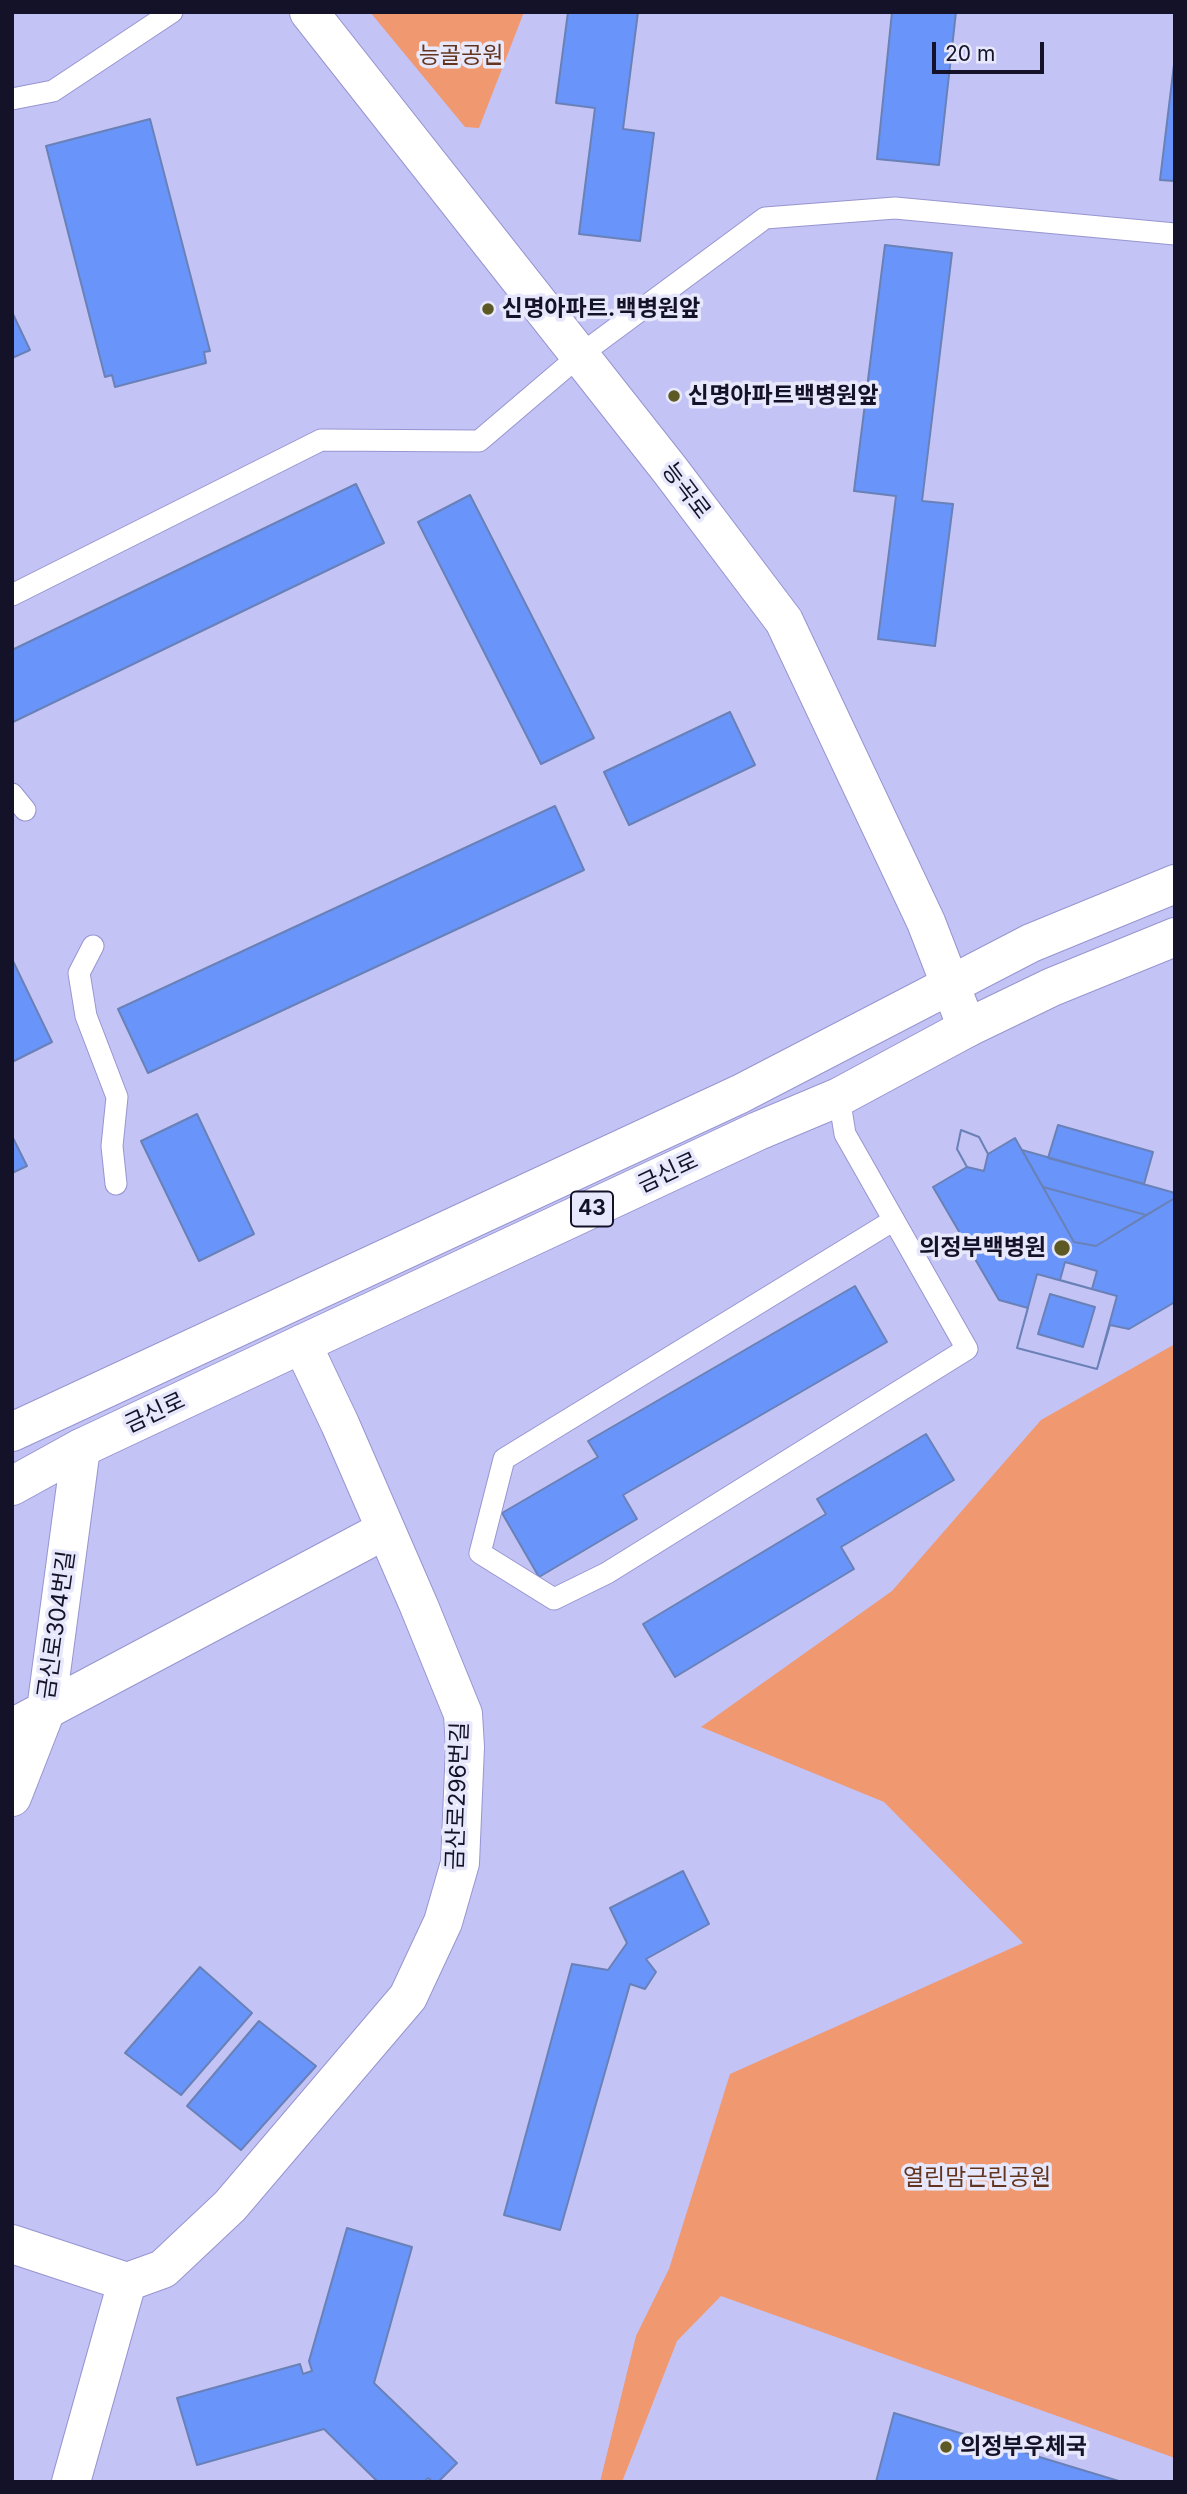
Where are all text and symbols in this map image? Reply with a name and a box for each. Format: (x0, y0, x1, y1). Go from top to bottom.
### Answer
scale bar (935, 28, 1047, 72)
text: 20 m (945, 41, 995, 66)
park label: 능골공원 (419, 42, 503, 70)
place label: 신명아파트.백병원앞 (502, 295, 700, 323)
marker: 신명아파트.백병원앞 (480, 301, 496, 317)
place label: 신명아파트백병원앞 (688, 382, 878, 410)
marker: 신명아파트백병원앞 (666, 388, 682, 404)
street label: 능곡로 (656, 457, 716, 525)
street label: 금신로 (633, 1147, 703, 1199)
road number: 43 (571, 1192, 613, 1226)
place label: 의정부백병원 (919, 1234, 1046, 1262)
marker: 의정부백병원 (1052, 1238, 1072, 1258)
street label: 금신로 (120, 1387, 190, 1439)
street label: 금신로304번길 (33, 1549, 81, 1701)
street label: 금산로296번길 (442, 1721, 474, 1871)
park label: 열린맘근린공원 (903, 2164, 1051, 2192)
place label: 의정부우체국 (960, 2433, 1087, 2461)
marker: 의정부우체국 (938, 2439, 954, 2455)

